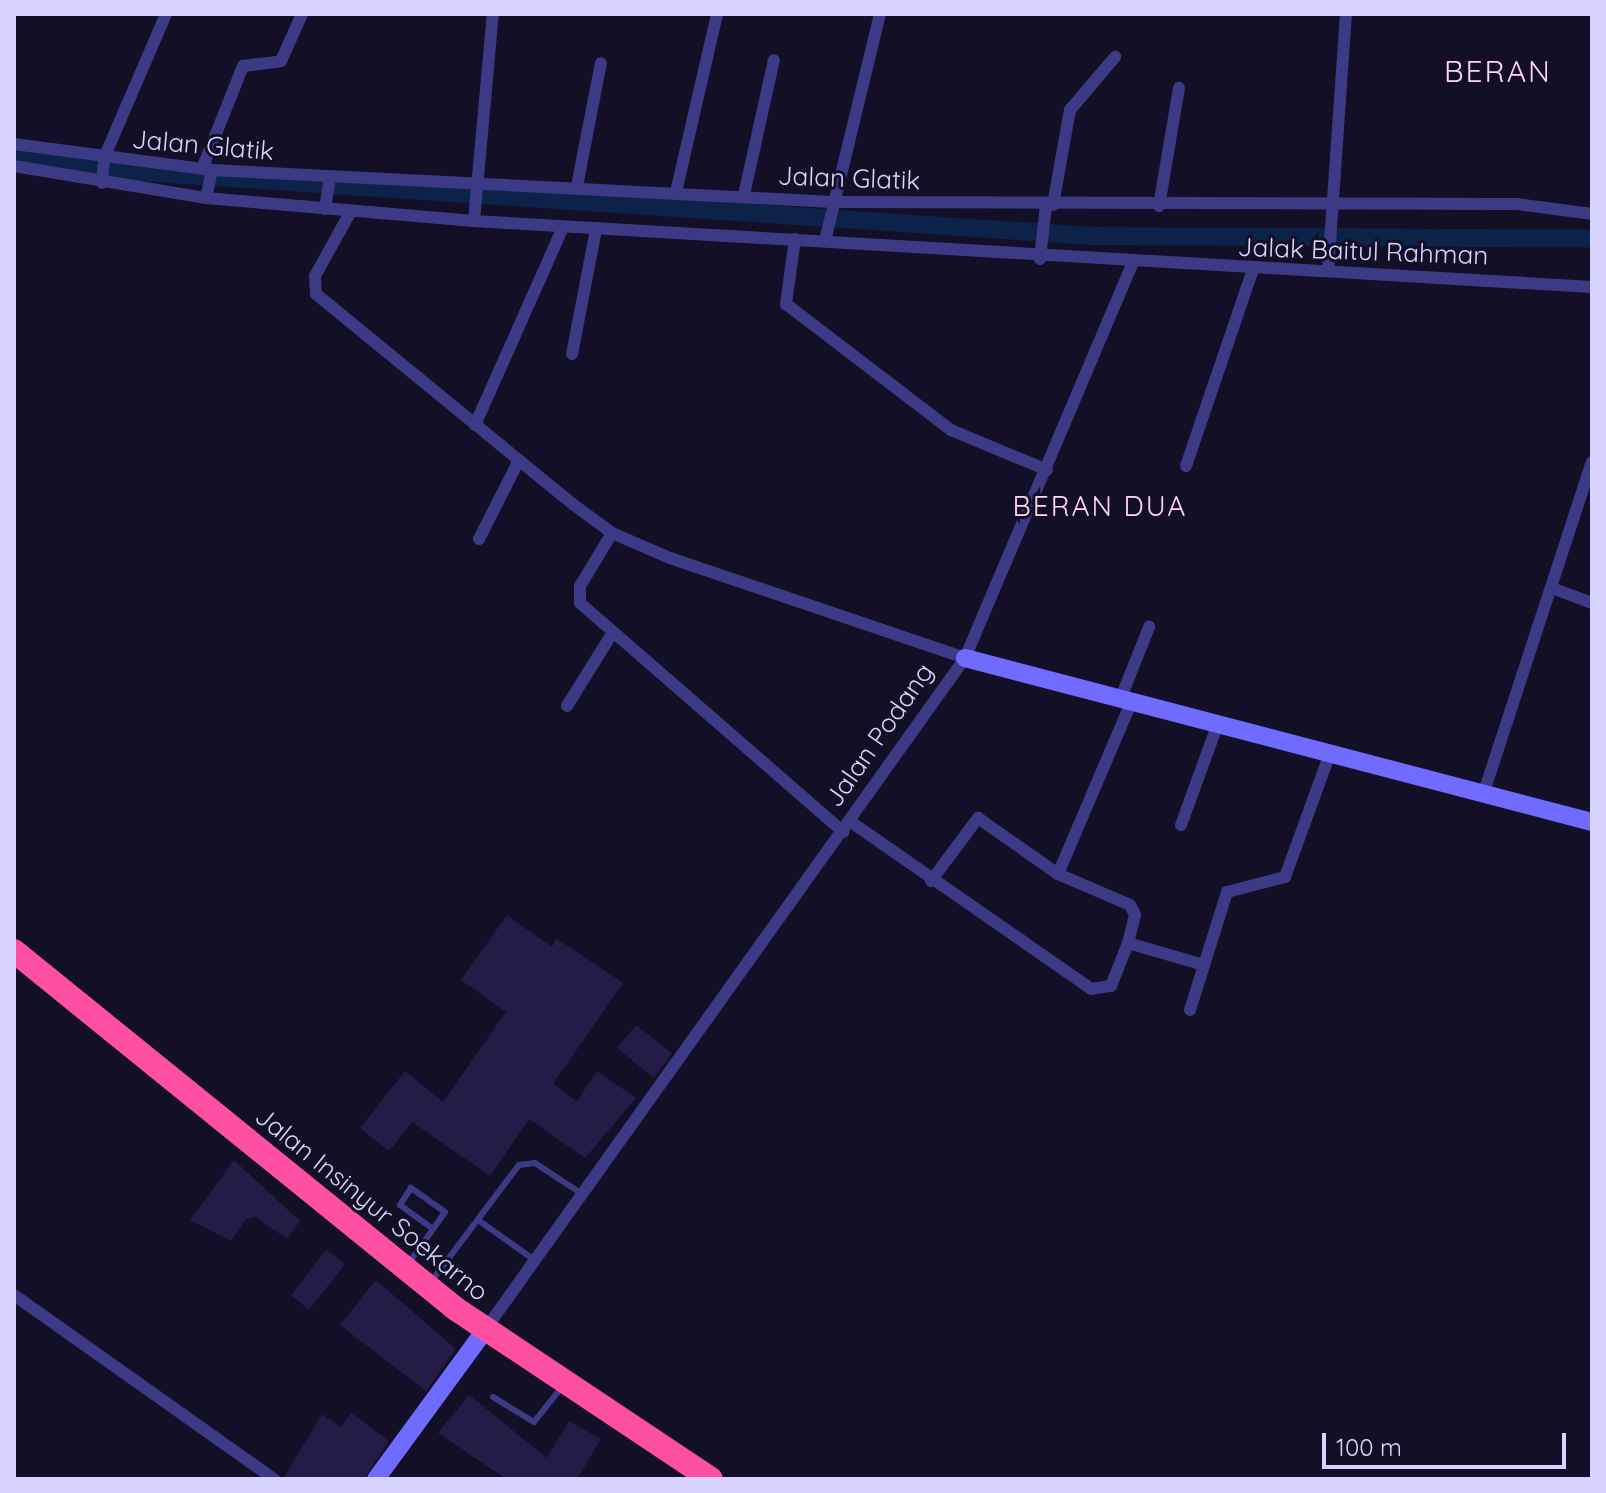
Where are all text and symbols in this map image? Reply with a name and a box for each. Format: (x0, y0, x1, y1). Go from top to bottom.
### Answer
district label: BERAN (1444, 53, 1552, 89)
street label: Jalan Glatik (131, 123, 275, 167)
street label: Jalan Glatik (777, 160, 921, 196)
street label: Jalak Baitul Rahman (1237, 231, 1489, 271)
district label: BERAN DUA (1013, 489, 1187, 523)
street label: Jalan Podang (818, 657, 940, 813)
street label: Jalan Insinyur Soekarno (249, 1100, 495, 1308)
scale bar (1326, 1417, 1570, 1467)
text: 100 m (1336, 1432, 1402, 1462)

